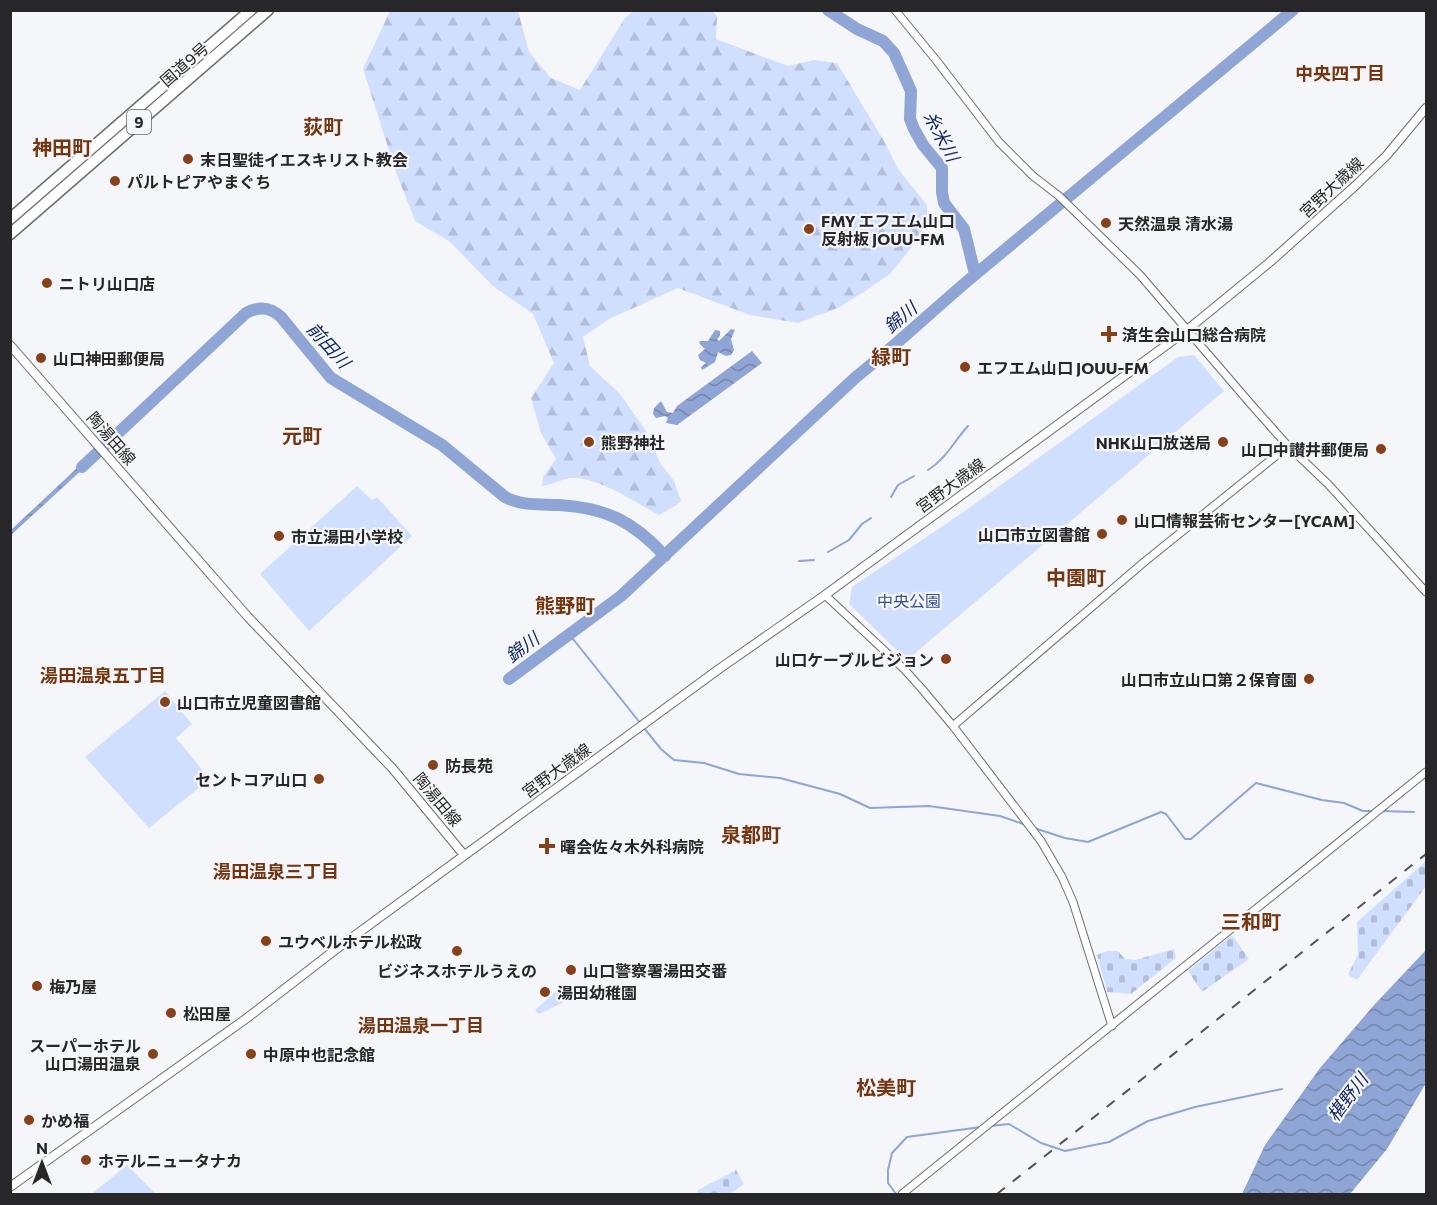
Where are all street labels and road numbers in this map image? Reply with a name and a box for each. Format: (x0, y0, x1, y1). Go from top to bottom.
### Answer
street label: 国道9号 (156, 38, 212, 90)
road number: 9 (127, 110, 151, 134)
street label: 宮野大歳線 (1295, 153, 1367, 221)
street label: 陶湯田線 (84, 408, 140, 468)
street label: 宮野大歳線 (912, 454, 988, 516)
street label: 宮野大歳線 (518, 739, 594, 801)
street label: 陶湯田線 (410, 768, 466, 830)

